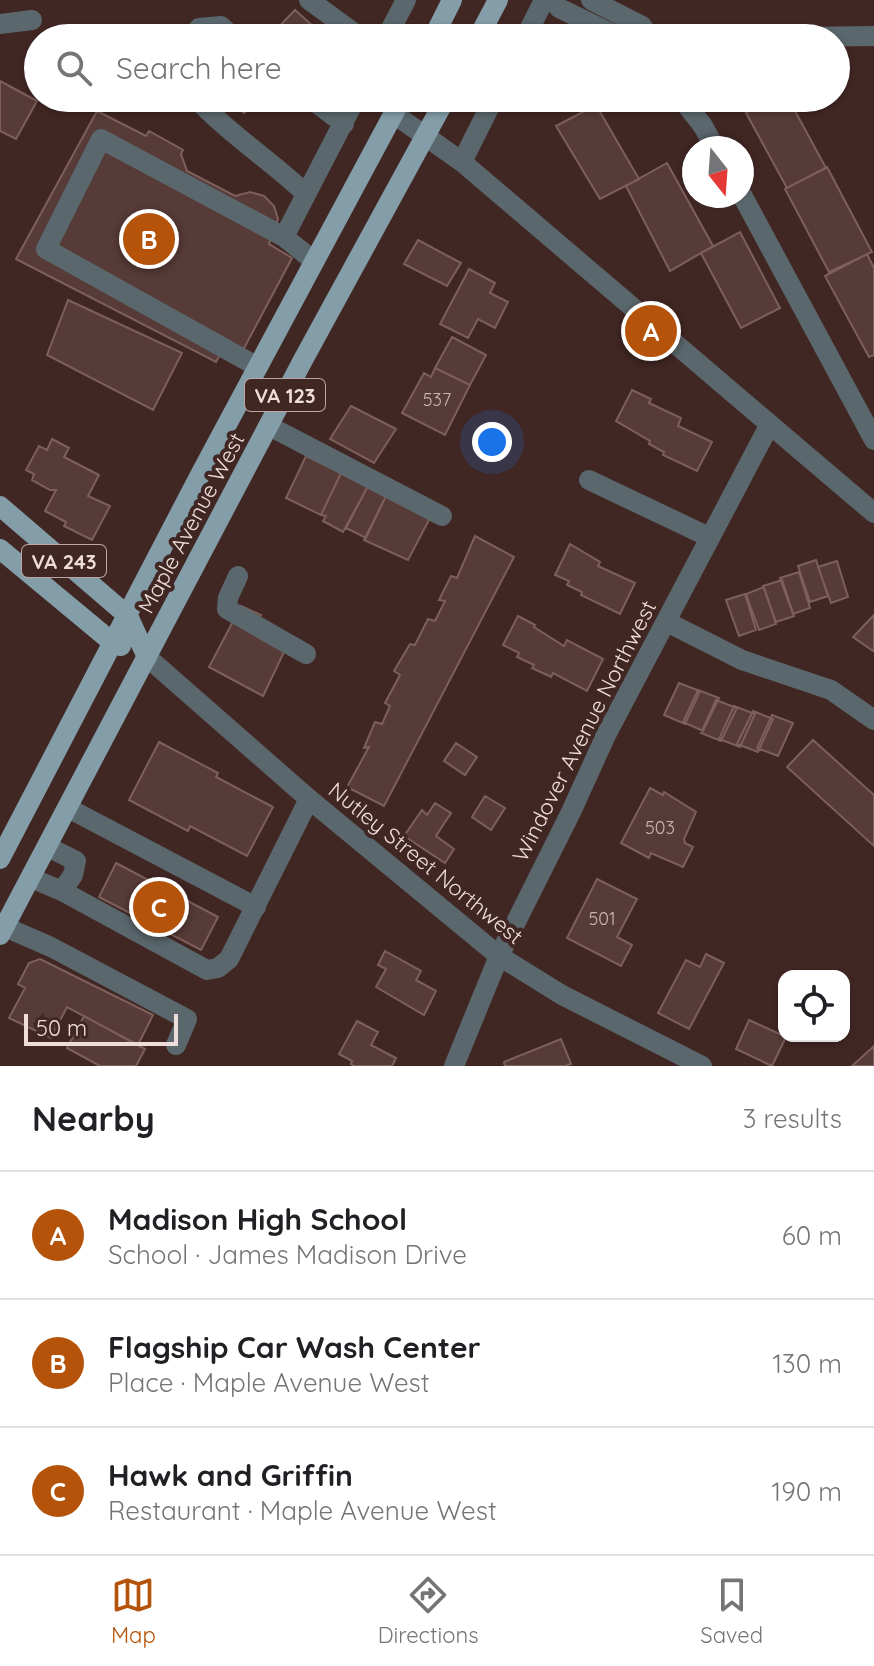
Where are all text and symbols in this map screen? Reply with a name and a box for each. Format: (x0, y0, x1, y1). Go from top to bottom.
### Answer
search box (24, 24, 850, 112)
icon: search (52, 46, 96, 90)
text: Search here (116, 49, 282, 87)
north arrow (682, 136, 754, 208)
pin: B (123, 209, 175, 269)
pin: A (625, 301, 677, 361)
road number: VA 123 (245, 379, 325, 411)
house number: 537 (423, 388, 451, 411)
your location (472, 422, 512, 462)
street label: Maple Avenue West (132, 428, 250, 618)
road number: VA 243 (22, 545, 106, 577)
street label: Windover Avenue Northwest (506, 596, 662, 866)
street label: Nutley Street Northwest (323, 776, 529, 950)
house number: 503 (645, 816, 675, 839)
pin: C (133, 877, 185, 937)
house number: 501 (588, 907, 616, 930)
map controls (778, 970, 850, 1042)
button: locate (778, 970, 850, 1042)
scale bar (24, 1010, 178, 1046)
text: 50 m (36, 1014, 87, 1042)
text: Nearby (32, 1097, 155, 1140)
text: 3 results (743, 1102, 842, 1135)
text: Madison High School (108, 1200, 407, 1238)
text: A (50, 1219, 66, 1252)
text: 60 m (782, 1219, 842, 1252)
text: School · James Madison Drive (108, 1238, 467, 1271)
text: Flagship Car Wash Center (108, 1328, 481, 1366)
text: B (49, 1347, 67, 1380)
text: 130 m (772, 1347, 842, 1380)
text: Place · Maple Avenue West (108, 1366, 430, 1399)
text: Hawk and Griffin (108, 1456, 353, 1494)
text: C (50, 1475, 66, 1508)
text: 190 m (772, 1475, 842, 1508)
text: Restaurant · Maple Avenue West (108, 1494, 497, 1527)
tab: Map (111, 1573, 156, 1649)
tab: Directions (378, 1573, 478, 1649)
tab: Saved (700, 1573, 763, 1649)

